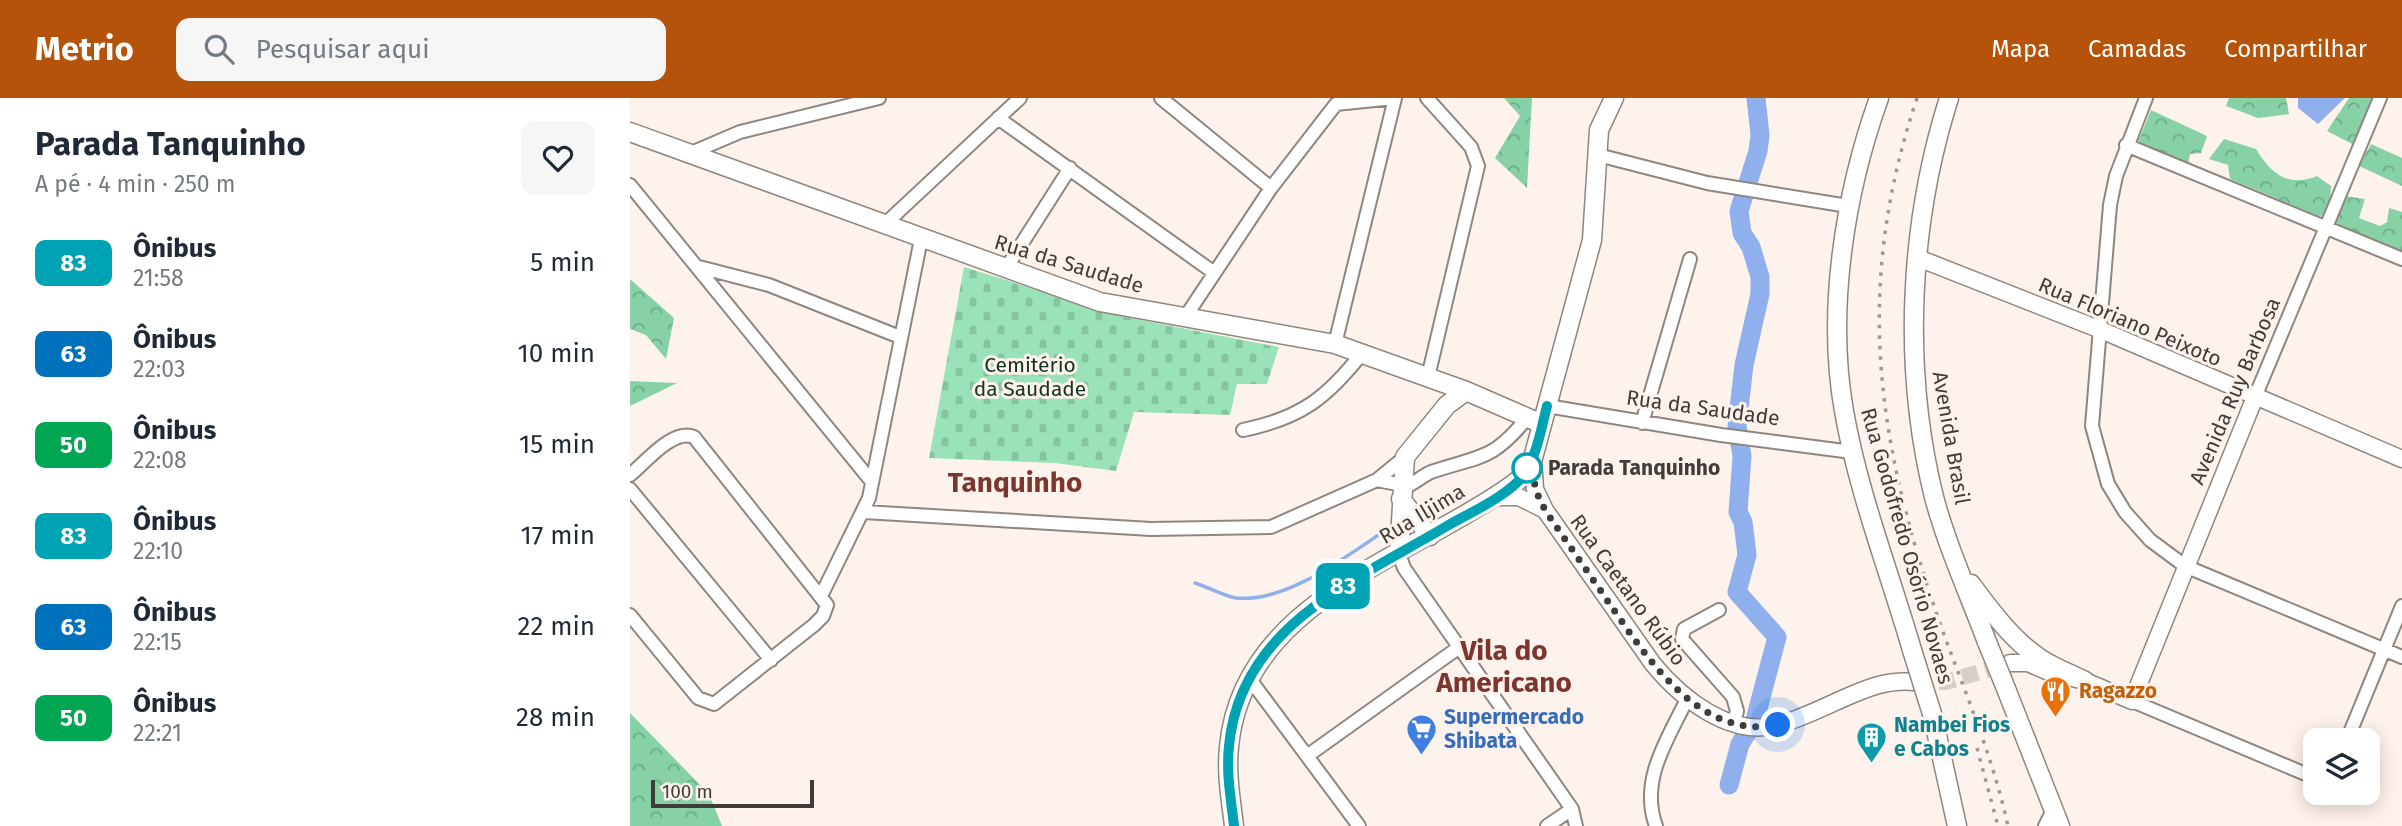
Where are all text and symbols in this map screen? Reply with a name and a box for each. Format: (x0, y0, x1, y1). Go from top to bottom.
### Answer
search box (176, 18, 666, 81)
text: Metrio (35, 29, 134, 69)
icon: search (200, 30, 238, 68)
text: Pesquisar aqui (256, 34, 429, 65)
text: Mapa (1991, 35, 2050, 63)
text: Camadas (2088, 35, 2186, 63)
text: Compartilhar (2224, 35, 2367, 63)
button: heart (521, 121, 595, 195)
text: Parada Tanquinho (35, 124, 306, 164)
text: A pé · 4 min · 250 m (35, 170, 235, 198)
street label: Rua da Saudade (991, 229, 1147, 299)
text: Ônibus (133, 233, 216, 264)
text: 5 min (530, 247, 595, 278)
text: 83 (60, 249, 87, 277)
text: 21:58 (133, 264, 184, 292)
street label: Rua Floriano Peixoto (2034, 272, 2226, 372)
street label: Avenida Ruy Barbosa (2184, 294, 2286, 488)
text: Ônibus (133, 324, 216, 355)
text: 10 min (517, 338, 595, 369)
text: 63 (61, 340, 86, 368)
park label: Cemitério da Saudade (974, 352, 1086, 402)
text: 22:03 (133, 355, 185, 383)
street label: Avenida Brasil (1926, 369, 1976, 507)
street label: Rua da Saudade (1625, 384, 1781, 432)
street label: Rua Godofredo Osório Novaes (1855, 405, 1959, 687)
text: Ônibus (133, 415, 216, 446)
text: 15 min (519, 429, 595, 460)
text: 50 (60, 431, 87, 459)
text: 22:08 (133, 446, 187, 474)
marker: Parada Tanquinho (1512, 453, 1542, 483)
place label: Parada Tanquinho (1548, 455, 1720, 481)
district label: Tanquinho (948, 466, 1082, 499)
street label: Rua Iljima (1374, 478, 1470, 550)
text: Ônibus (133, 506, 216, 537)
street label: Rua Caetano Rúbio (1564, 509, 1692, 671)
text: 17 min (520, 520, 595, 551)
text: 83 (60, 522, 87, 550)
text: 22:10 (133, 537, 183, 565)
line badge: 83 (1312, 563, 1374, 609)
text: 83 (1330, 572, 1356, 600)
text: Ônibus (133, 597, 216, 628)
text: 22 min (518, 611, 595, 642)
text: 63 (61, 613, 86, 641)
text: 22:15 (133, 628, 182, 656)
district label: Vila do Americano (1435, 634, 1572, 699)
restaurant icon: Ragazzo (2039, 674, 2073, 718)
place label: Ragazzo (2079, 678, 2157, 704)
text: Ônibus (133, 688, 216, 719)
text: 28 min (516, 702, 595, 733)
text: 50 (60, 704, 87, 732)
place label: Supermercado Shibata (1444, 704, 1584, 754)
your location (1760, 707, 1795, 742)
supermarket icon: Supermercado Shibata (1404, 712, 1438, 756)
place label: Nambei Fios e Cabos (1894, 712, 2010, 762)
text: 22:21 (133, 719, 182, 747)
building icon: Nambei Fios e Cabos (1854, 720, 1888, 764)
map controls (2303, 728, 2380, 805)
button: layers (2303, 728, 2380, 805)
scale bar (651, 777, 814, 809)
text: 100 m (662, 780, 713, 803)

